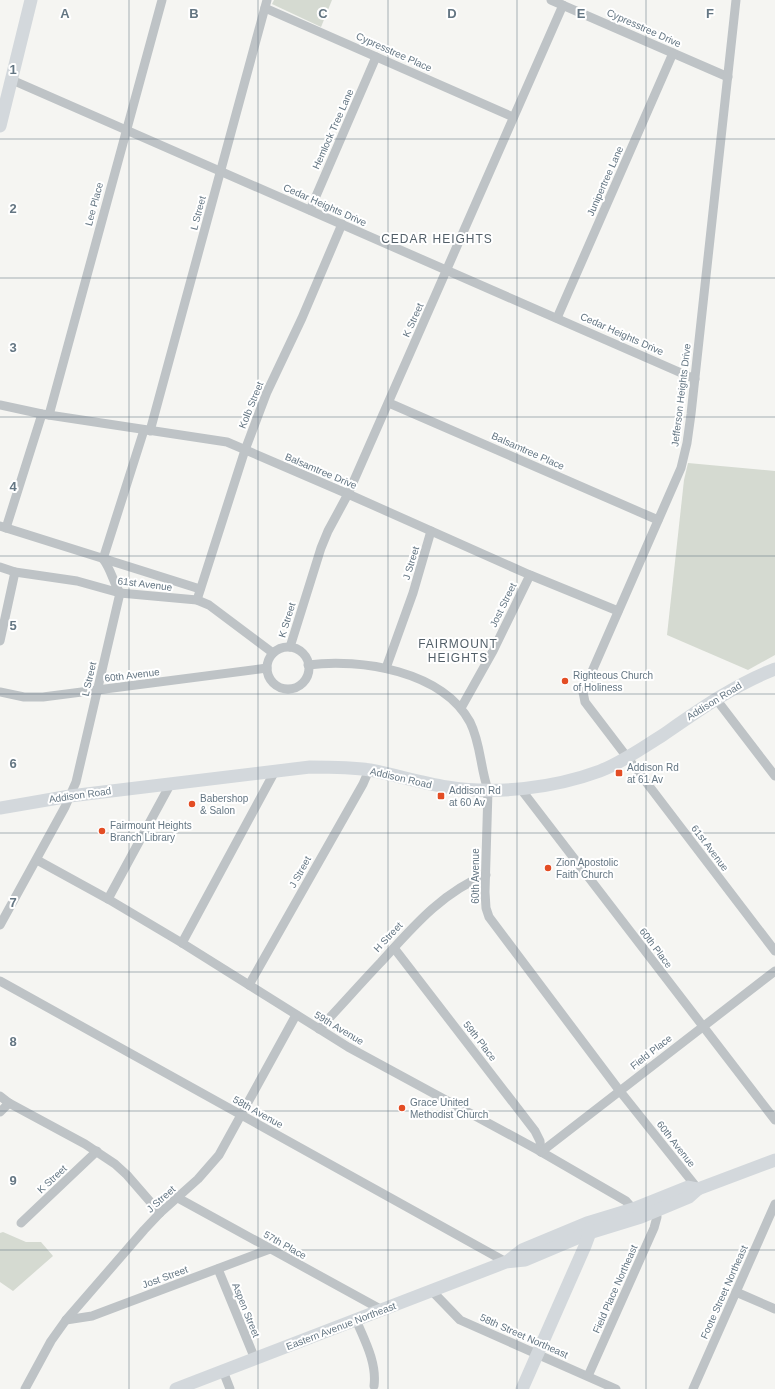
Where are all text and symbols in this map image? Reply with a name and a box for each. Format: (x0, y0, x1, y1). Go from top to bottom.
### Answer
text: A (60, 6, 70, 21)
text: B (189, 6, 199, 21)
text: C (318, 6, 328, 21)
text: D (447, 6, 457, 21)
text: E (577, 6, 586, 21)
text: F (706, 6, 714, 21)
street label: Cypresstree Drive (605, 7, 683, 49)
street label: Cypresstree Place (354, 30, 434, 74)
text: 1 (9, 62, 17, 77)
street label: Hemlock Tree Lane (310, 87, 356, 171)
street label: Junipertree Lane (585, 144, 625, 218)
street label: Lee Place (83, 181, 105, 227)
street label: Cedar Heights Drive (282, 182, 369, 229)
street label: L Street (188, 195, 208, 231)
text: 2 (9, 201, 17, 216)
district label: CEDAR HEIGHTS (381, 232, 493, 246)
street label: K Street (401, 301, 425, 339)
street label: Cedar Heights Drive (579, 311, 666, 358)
text: 3 (9, 340, 17, 355)
street label: Jefferson Heights Drive (669, 342, 693, 447)
street label: Kolb Street (237, 380, 265, 430)
street label: Balsamtree Place (490, 430, 566, 472)
street label: Balsamtree Drive (284, 451, 359, 491)
text: 4 (9, 479, 17, 494)
street label: J Street (401, 545, 421, 581)
street label: 61st Avenue (117, 575, 173, 593)
street label: Jost Street (488, 581, 519, 629)
street label: K Street (276, 601, 298, 639)
text: 5 (9, 618, 17, 633)
district label: FAIRMOUNT HEIGHTS (418, 637, 498, 665)
street label: L Street (80, 661, 98, 697)
street label: 60th Avenue (104, 666, 161, 684)
place label: Righteous Church of Holiness (573, 670, 653, 693)
marker: Righteous Church of Holiness (560, 676, 570, 686)
street label: Addison Road (684, 680, 744, 722)
text: 6 (9, 756, 17, 771)
place label: Addison Rd at 61 Av (627, 762, 679, 785)
street label: Addison Road (369, 766, 433, 790)
marker: Addison Rd at 61 Av (614, 768, 624, 778)
street label: Addison Road (48, 785, 112, 805)
place label: Addison Rd at 60 Av (449, 785, 501, 808)
marker: Addison Rd at 60 Av (436, 791, 446, 801)
place label: Babershop & Salon (200, 793, 249, 816)
marker: Babershop & Salon (187, 799, 197, 809)
place label: Fairmount Heights Branch Library (110, 820, 192, 843)
street label: 61st Avenue (689, 823, 731, 874)
marker: Fairmount Heights Branch Library (97, 826, 107, 836)
street label: 60th Avenue (470, 848, 481, 904)
street label: J Street (287, 854, 313, 890)
place label: Zion Apostolic Faith Church (556, 857, 618, 880)
marker: Zion Apostolic Faith Church (543, 863, 553, 873)
text: 7 (9, 895, 17, 910)
street label: H Street (371, 920, 405, 954)
street label: 60th Place (637, 926, 675, 971)
street label: 59th Avenue (312, 1009, 366, 1047)
street label: 59th Place (461, 1019, 499, 1063)
street label: Field Place (628, 1032, 674, 1072)
text: 8 (9, 1034, 17, 1049)
street label: 58th Avenue (231, 1094, 285, 1130)
place label: Grace United Methodist Church (410, 1097, 488, 1120)
marker: Grace United Methodist Church (397, 1103, 407, 1113)
street label: 60th Avenue (655, 1119, 698, 1170)
street label: K Street (35, 1163, 69, 1195)
text: 9 (9, 1173, 17, 1188)
street label: J Street (145, 1183, 178, 1215)
street label: 57th Place (262, 1229, 309, 1261)
street label: Field Place Northeast (591, 1243, 640, 1335)
street label: Foote Street Northeast (698, 1243, 750, 1340)
street label: Jost Street (141, 1264, 190, 1290)
street label: Aspen Street (230, 1281, 262, 1339)
street label: Eastern Avenue Northeast (285, 1300, 398, 1352)
street label: 58th Street Northeast (478, 1312, 570, 1360)

